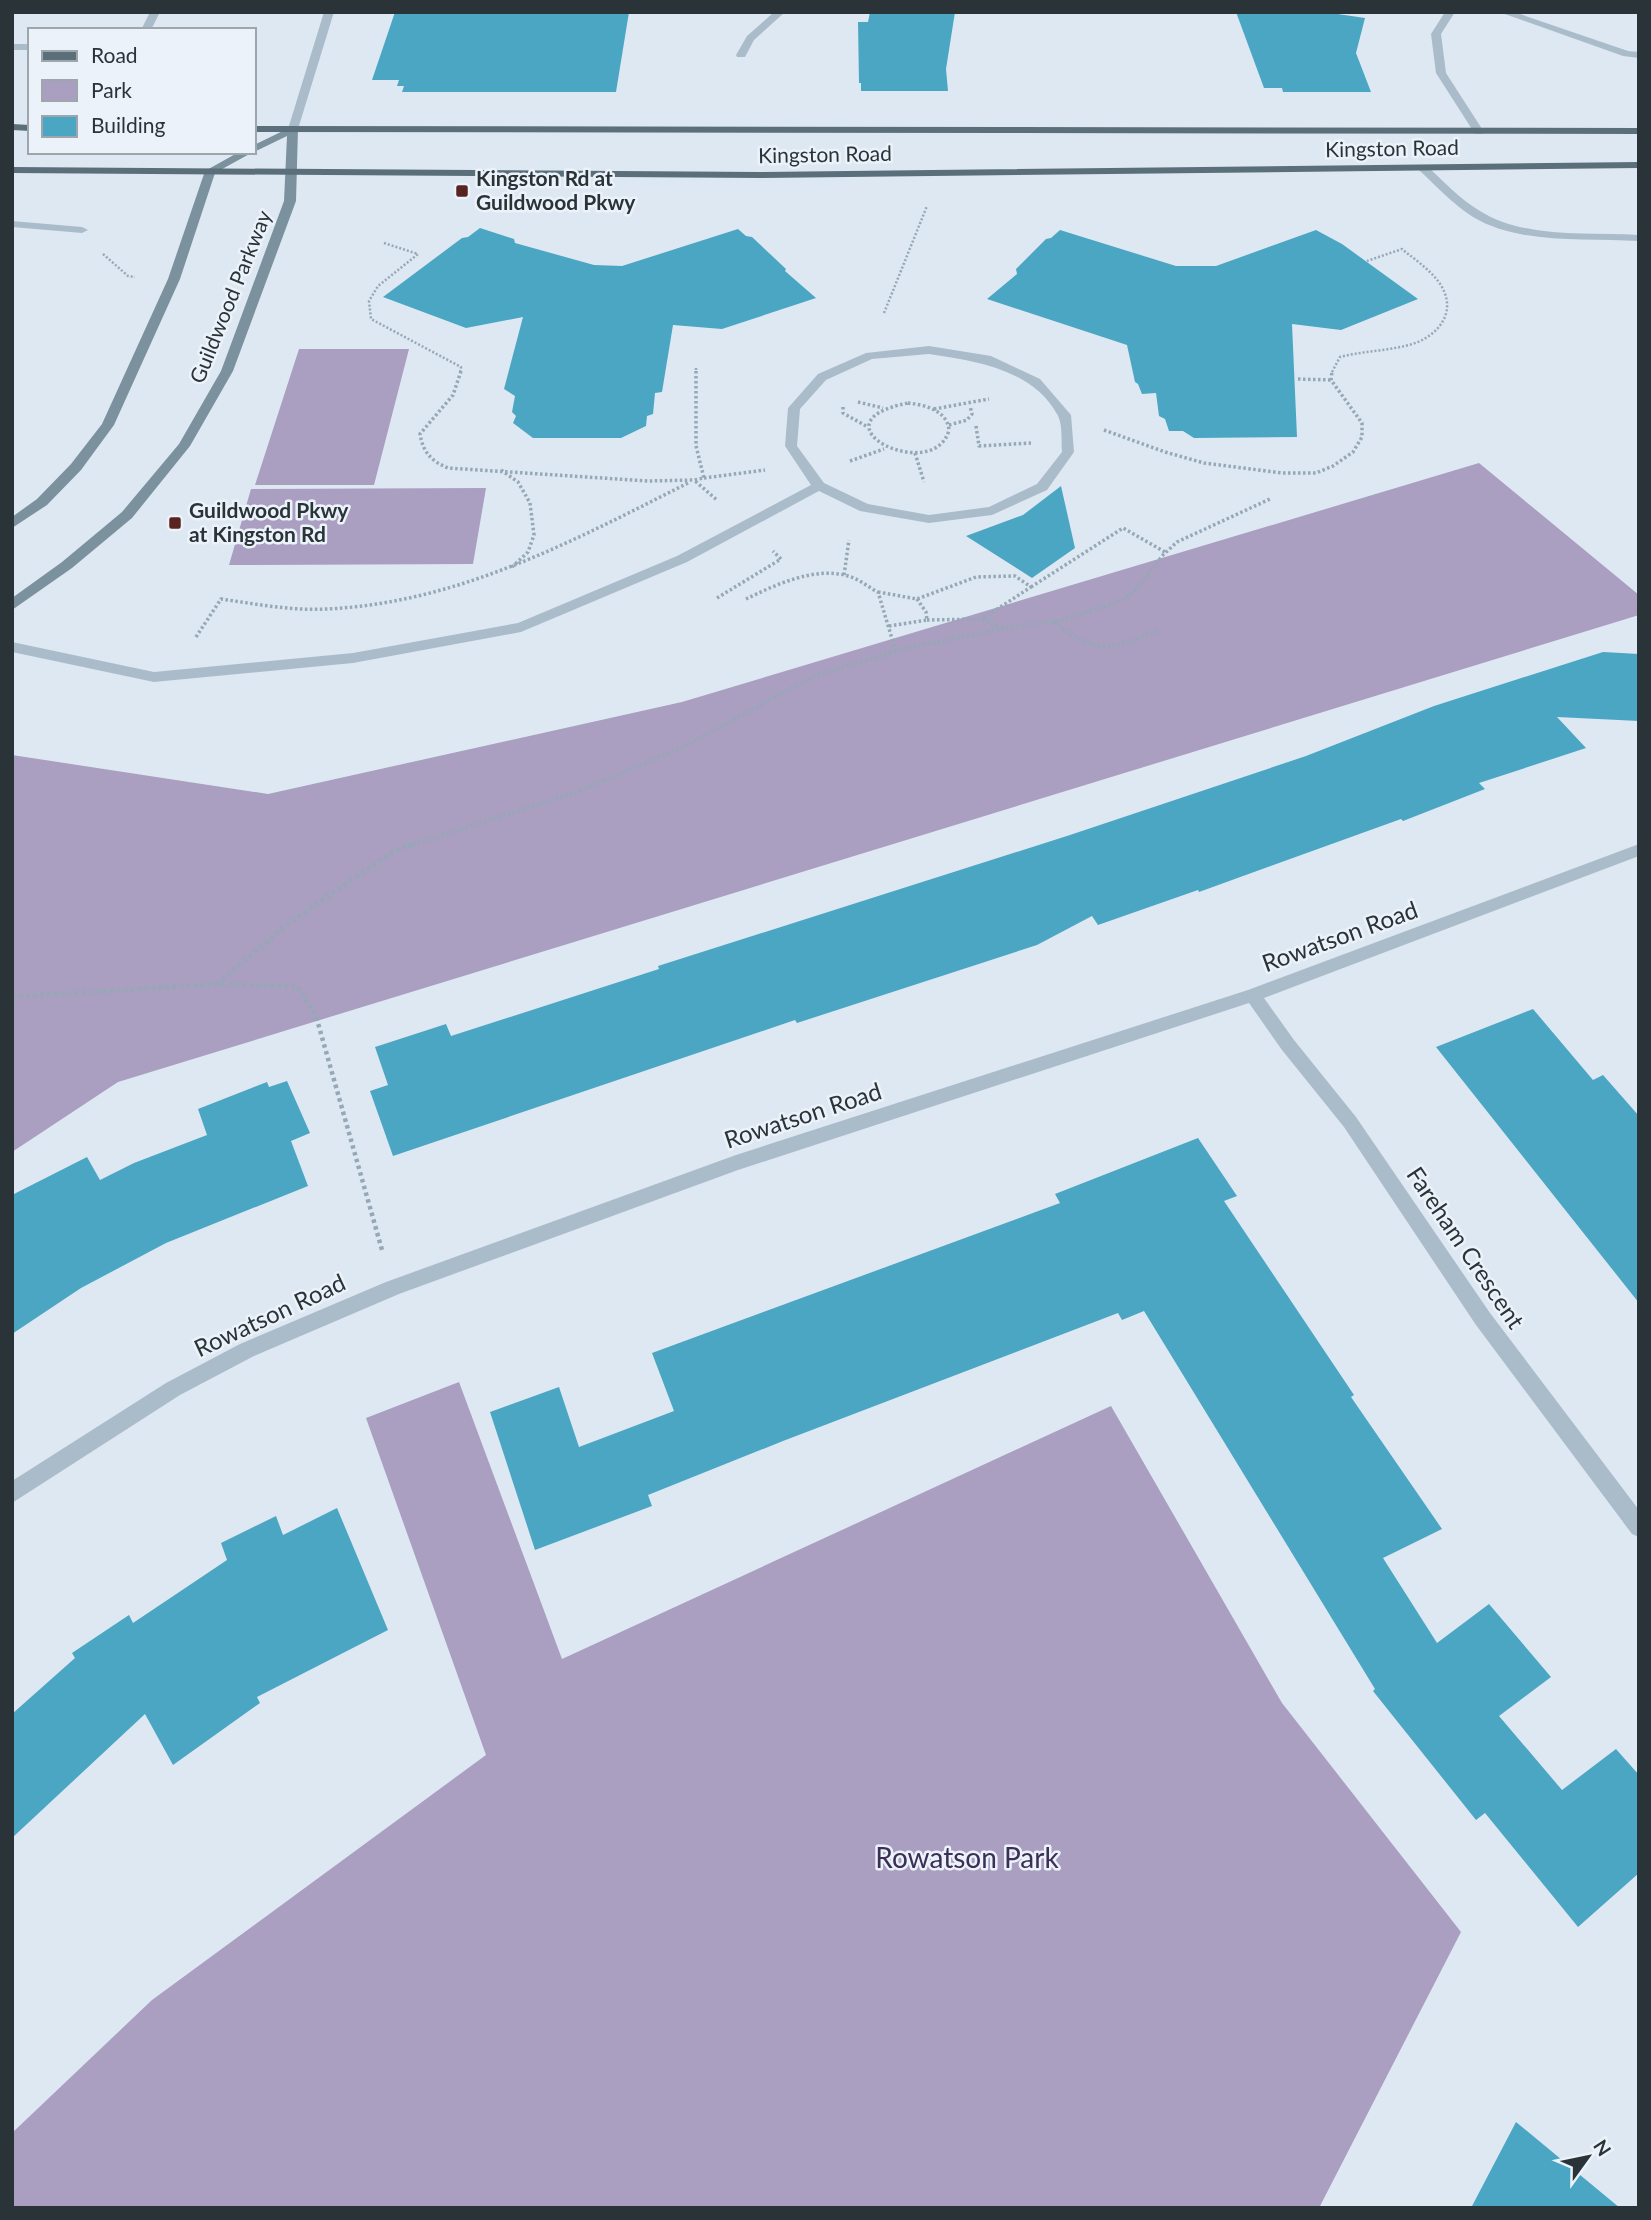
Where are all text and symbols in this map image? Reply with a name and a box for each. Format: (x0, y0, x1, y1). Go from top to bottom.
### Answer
legend (28, 28, 256, 154)
text: Road (91, 42, 138, 67)
text: Park (91, 77, 132, 102)
text: Building (91, 112, 166, 137)
street label: Kingston Road (1325, 134, 1459, 161)
street label: Kingston Road (758, 140, 892, 167)
place label: Kingston Rd at Guildwood Pkwy (476, 165, 636, 214)
marker: Kingston Rd at Guildwood Pkwy (454, 183, 470, 199)
street label: Guildwood Parkway (183, 206, 276, 387)
place label: Guildwood Pkwy at Kingston Rd (189, 497, 349, 546)
marker: Guildwood Pkwy at Kingston Rd (167, 515, 183, 531)
street label: Rowatson Road (1258, 894, 1421, 977)
street label: Rowatson Road (720, 1076, 885, 1154)
street label: Fareham Crescent (1401, 1161, 1531, 1334)
street label: Rowatson Road (189, 1267, 350, 1362)
park label: Rowatson Park (875, 1840, 1059, 1874)
north arrow (1553, 2122, 1623, 2192)
text: N (1589, 2135, 1616, 2160)

